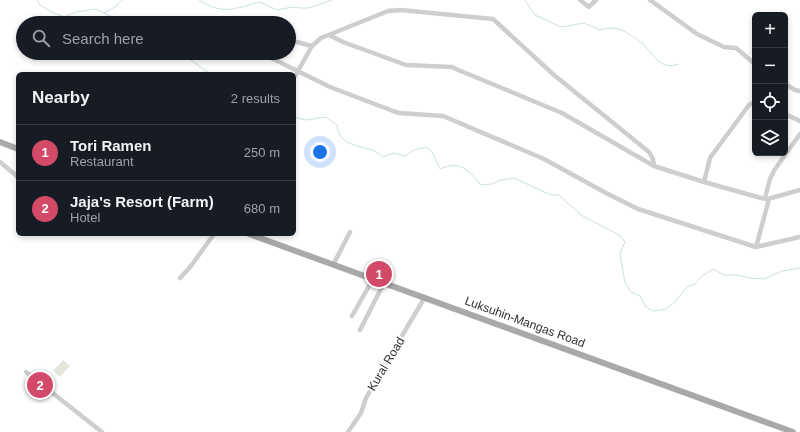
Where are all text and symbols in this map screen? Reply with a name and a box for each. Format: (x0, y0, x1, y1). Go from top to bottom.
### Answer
map controls (752, 12, 788, 156)
button: + (752, 12, 788, 48)
search box (16, 16, 296, 60)
icon: search (30, 27, 52, 49)
text: Search here (62, 30, 144, 47)
button: − (752, 48, 788, 84)
button: locate (752, 84, 788, 120)
text: Nearby (32, 88, 90, 107)
text: 2 results (231, 91, 280, 106)
button: layers (752, 120, 788, 156)
text: Tori Ramen (70, 137, 151, 154)
your location (310, 142, 330, 162)
text: 1 (41, 145, 49, 160)
text: 250 m (244, 145, 280, 160)
text: Restaurant (70, 154, 134, 169)
text: Jaja's Resort (Farm) (70, 193, 214, 210)
text: 2 (41, 201, 49, 216)
text: 680 m (244, 201, 280, 216)
text: Hotel (70, 210, 100, 225)
pin: 1 (366, 259, 392, 289)
street label: Luksuhin-Mangas Road (463, 294, 587, 350)
street label: Kural Road (365, 335, 407, 393)
pin: 2 (27, 370, 53, 400)

